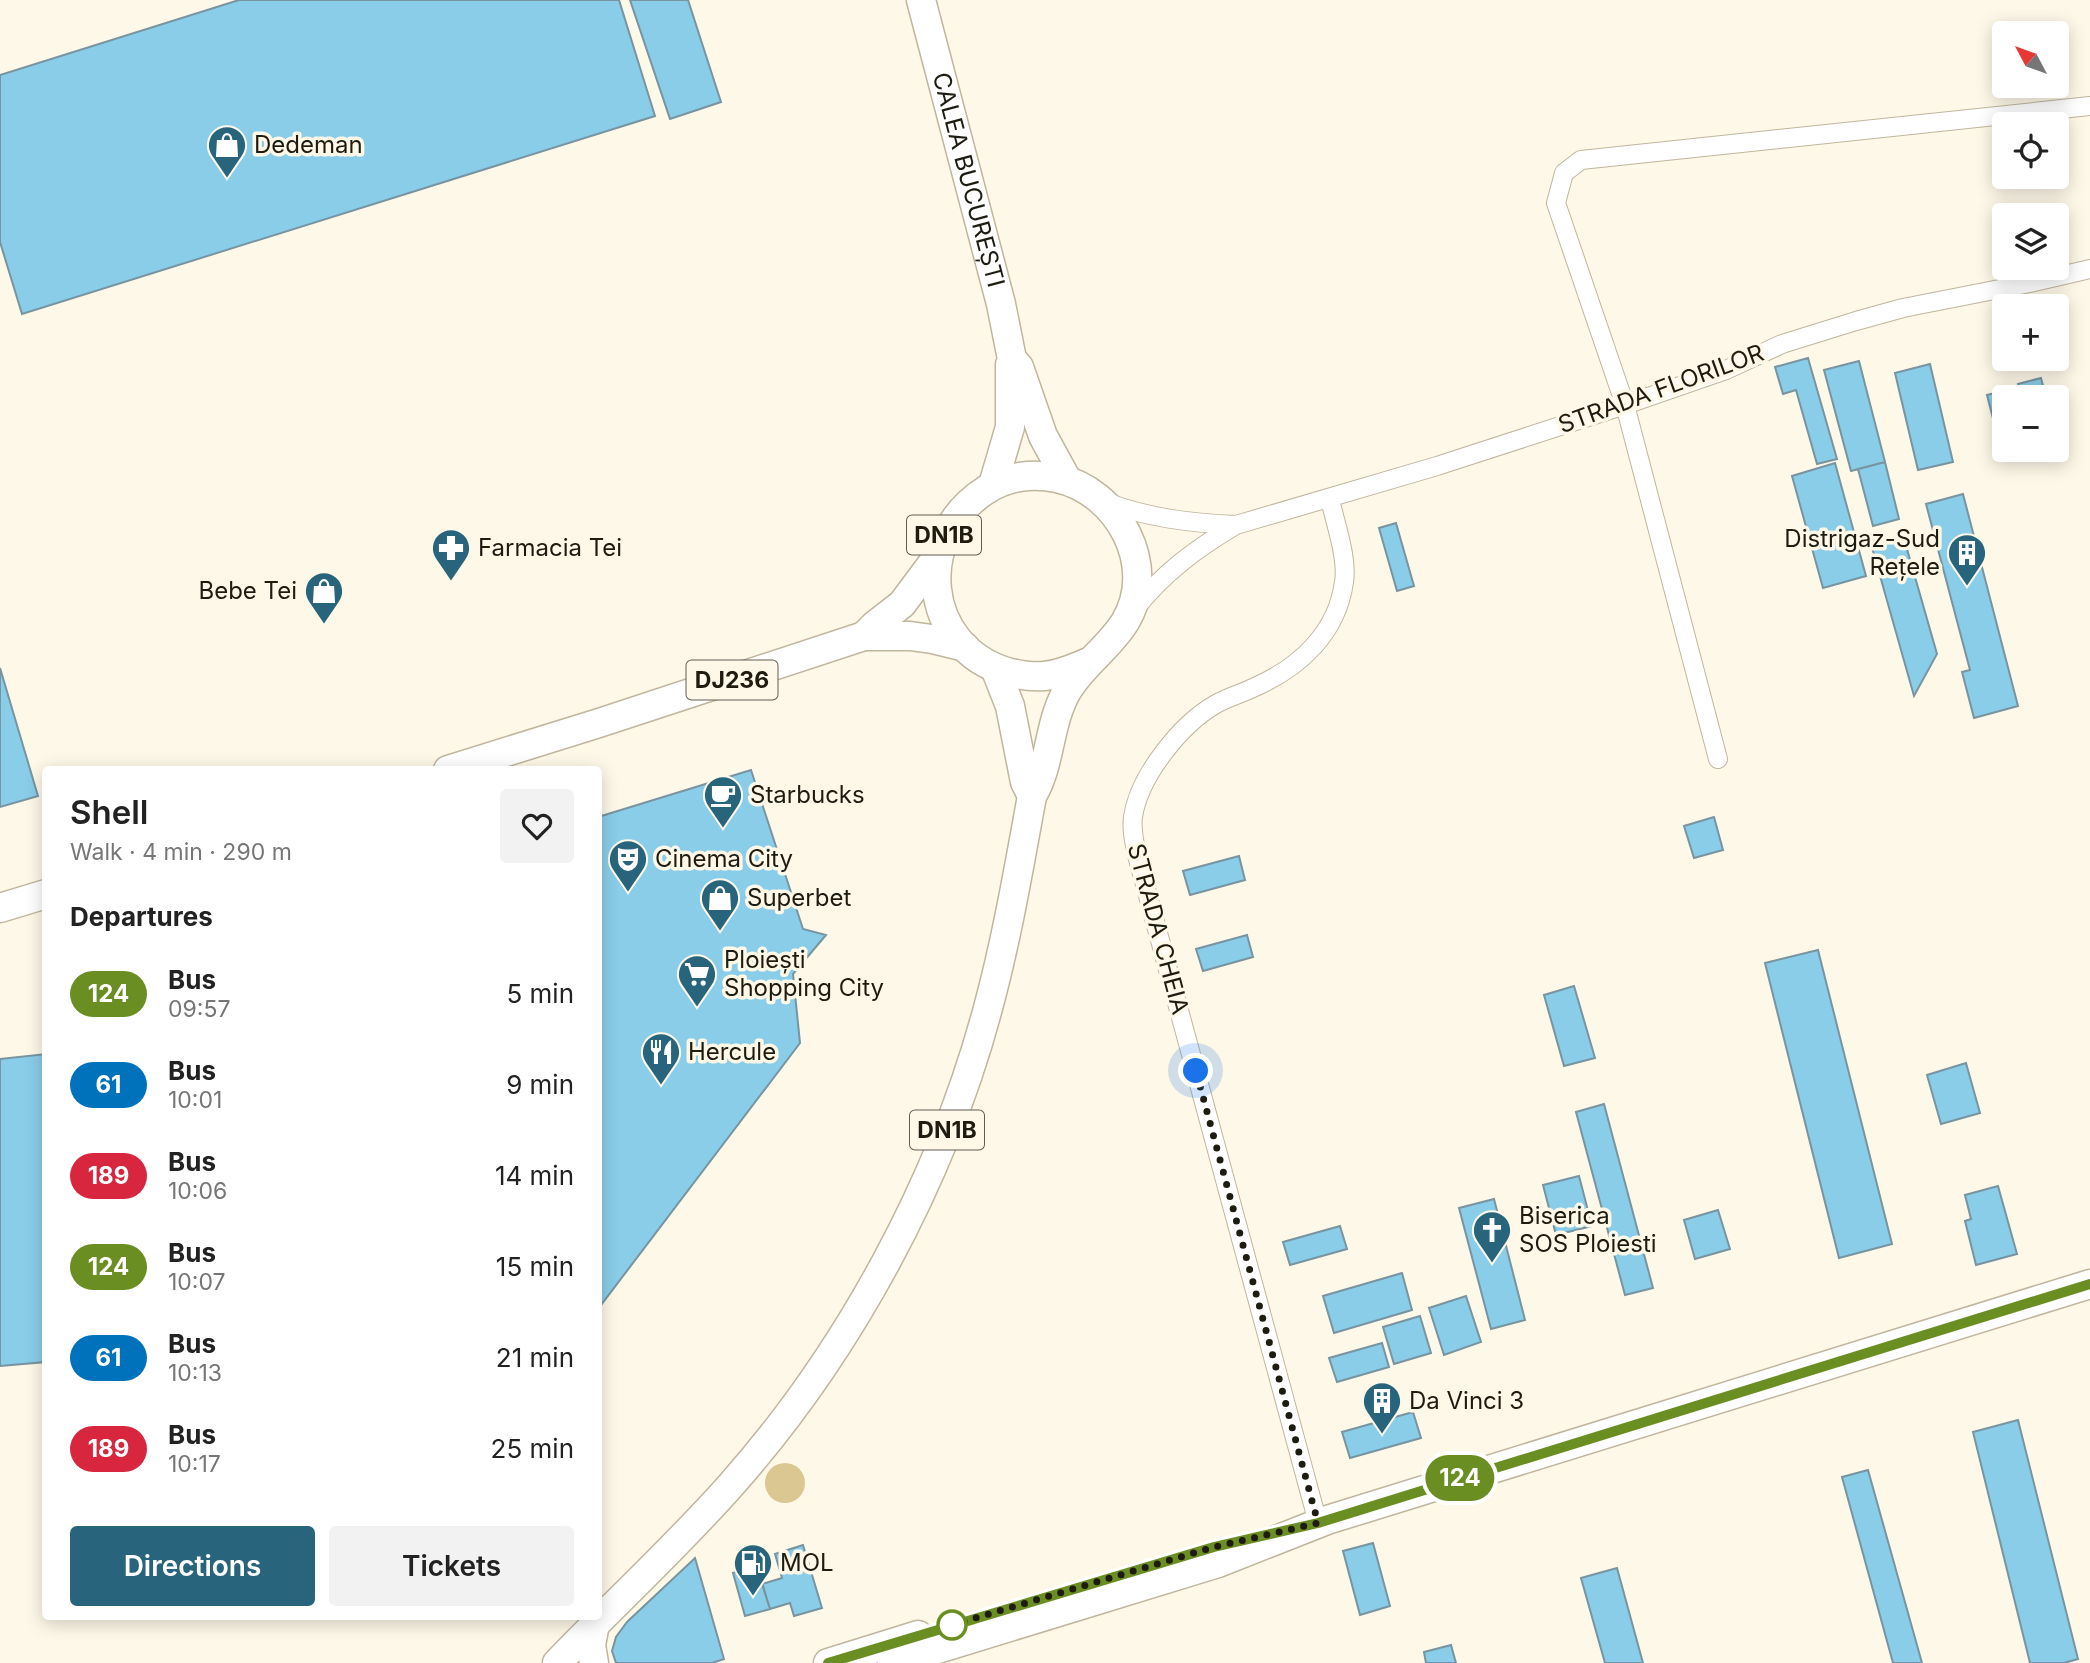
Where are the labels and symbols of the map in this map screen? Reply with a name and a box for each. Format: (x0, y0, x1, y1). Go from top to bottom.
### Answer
north arrow (1992, 21, 2068, 98)
street label: CALEA BUCUREȘTI (927, 69, 1011, 290)
shop icon: Dedeman (206, 124, 248, 179)
place label: Dedeman (254, 130, 363, 159)
street label: STRADA FLORILOR (1554, 338, 1768, 439)
road number: DN1B (907, 516, 981, 554)
place label: Distrigaz-Sud Rețele (1784, 524, 1940, 581)
pharmacy icon: Farmacia Tei (430, 527, 472, 582)
building icon: Distrigaz-Sud Rețele (1946, 532, 1988, 587)
place label: Farmacia Tei (478, 533, 622, 562)
shop icon: Bebe Tei (303, 570, 345, 625)
place label: Bebe Tei (198, 576, 297, 605)
road number: DJ236 (686, 660, 778, 700)
cafe icon: Starbucks (702, 774, 744, 829)
place label: Starbucks (750, 780, 865, 809)
theatre icon: Cinema City (607, 838, 649, 893)
street label: STRADA CHEIA (1122, 840, 1195, 1017)
place label: Cinema City (655, 844, 793, 873)
shop icon: Superbet (699, 877, 741, 932)
place label: Superbet (747, 883, 851, 912)
place label: Ploiești Shopping City (724, 945, 884, 1002)
supermarket icon: Ploiești Shopping City (676, 953, 718, 1008)
restaurant icon: Hercule (640, 1031, 682, 1086)
place label: Hercule (688, 1037, 776, 1066)
your location (1178, 1053, 1213, 1088)
road number: DN1B (910, 1110, 984, 1149)
place label: Biserica SOS Ploiesti (1519, 1201, 1657, 1258)
church icon: Biserica SOS Ploiesti (1471, 1209, 1513, 1264)
building icon: Da Vinci 3 (1361, 1380, 1403, 1435)
place label: Da Vinci 3 (1409, 1386, 1524, 1415)
line badge: 124 (1420, 1455, 1500, 1501)
fuel station icon: MOL (732, 1542, 774, 1597)
place label: MOL (780, 1548, 834, 1577)
unlabelled marker (937, 1610, 967, 1640)

